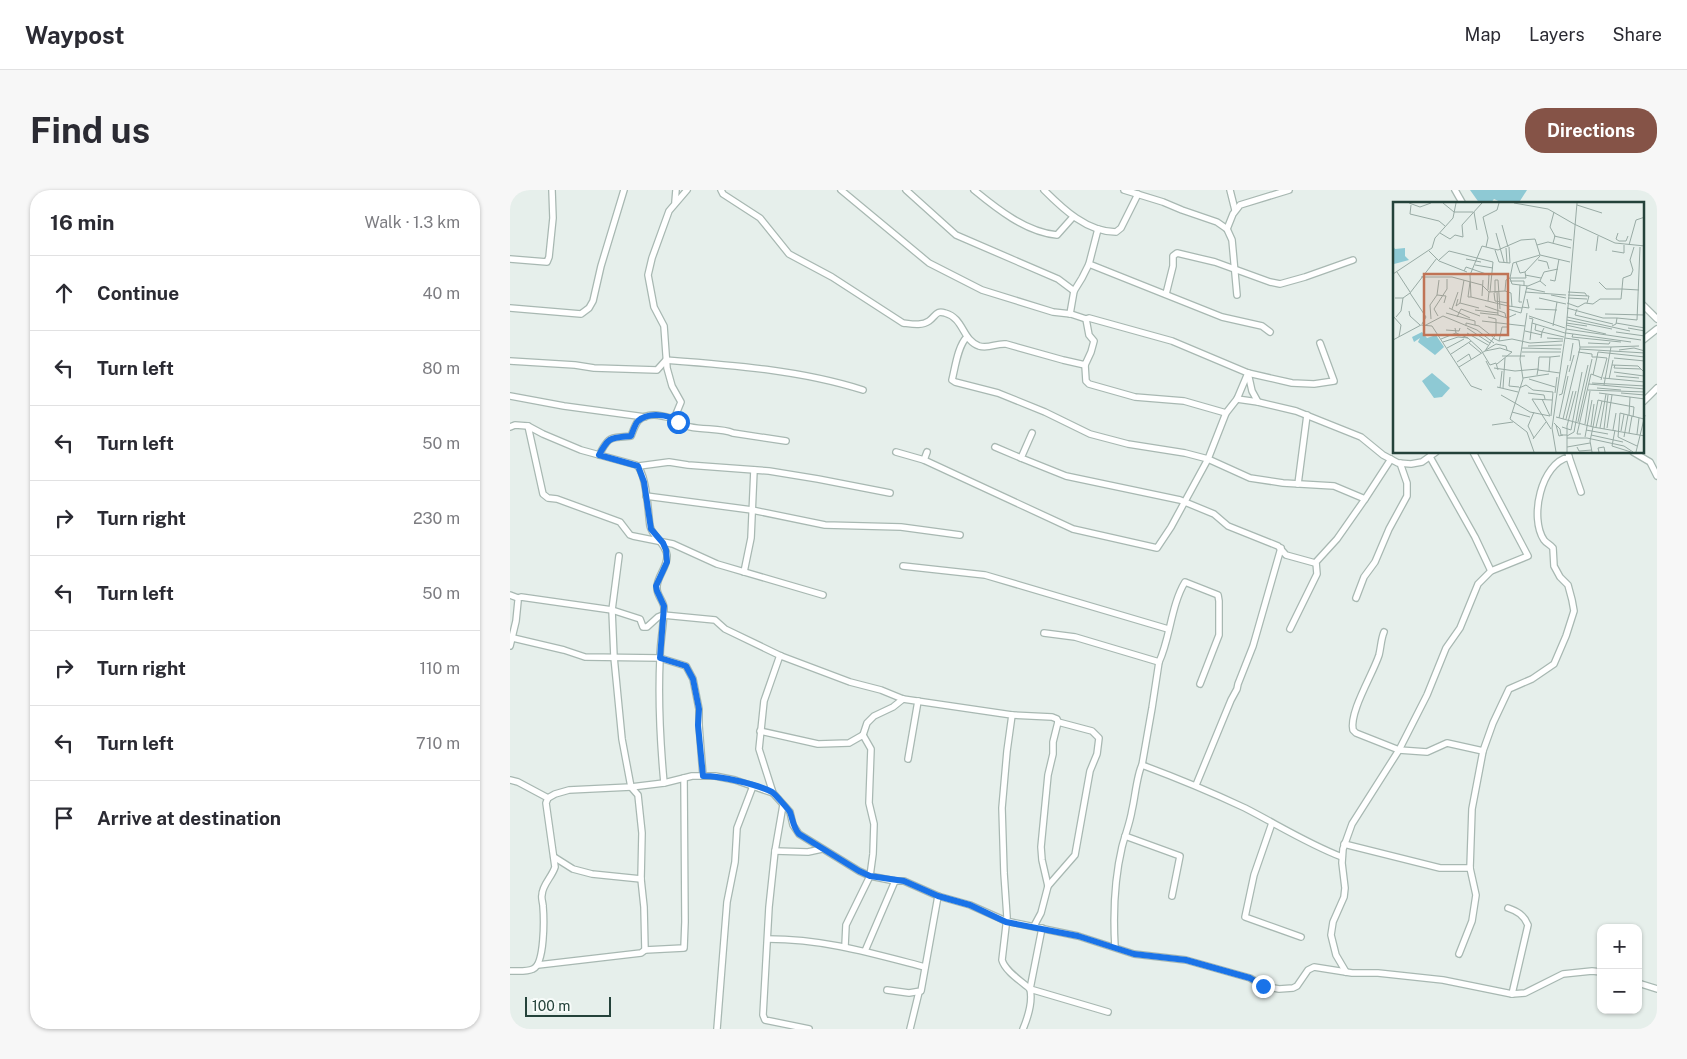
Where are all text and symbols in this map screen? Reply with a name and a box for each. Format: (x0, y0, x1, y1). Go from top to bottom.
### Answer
text: Waypost (25, 21, 125, 49)
text: Map (1465, 24, 1501, 45)
text: Layers (1529, 24, 1585, 45)
text: Share (1613, 24, 1662, 45)
button: Directions (1525, 108, 1657, 153)
text: Find us (30, 110, 150, 151)
inset map (1393, 202, 1644, 454)
text: 16 min (50, 210, 115, 235)
text: Walk · 1.3 km (365, 213, 460, 232)
icon: ahead (50, 279, 78, 307)
text: Continue (97, 282, 179, 304)
text: 40 m (422, 284, 460, 303)
icon: left (50, 354, 78, 382)
text: Turn left (97, 357, 174, 379)
text: 80 m (422, 359, 460, 378)
route start (667, 411, 690, 434)
icon: left (50, 429, 78, 457)
text: Turn left (97, 432, 174, 454)
text: 50 m (422, 434, 460, 453)
icon: right (50, 504, 78, 532)
text: Turn right (97, 507, 186, 529)
text: 230 m (413, 509, 460, 528)
icon: left (50, 579, 78, 607)
text: Turn left (97, 582, 174, 604)
text: 50 m (422, 584, 460, 603)
icon: right (50, 654, 78, 682)
text: Turn right (97, 657, 186, 679)
text: 110 m (419, 659, 460, 678)
icon: left (50, 729, 78, 757)
text: Turn left (97, 732, 174, 754)
text: 710 m (416, 734, 460, 753)
icon: arrive (50, 804, 78, 832)
text: Arrive at destination (97, 807, 281, 829)
map controls (1597, 924, 1642, 1014)
button: + (1597, 924, 1642, 969)
button: − (1597, 969, 1642, 1014)
route end (1252, 975, 1275, 998)
scale bar (525, 994, 611, 1017)
text: 100 m (532, 998, 570, 1014)

